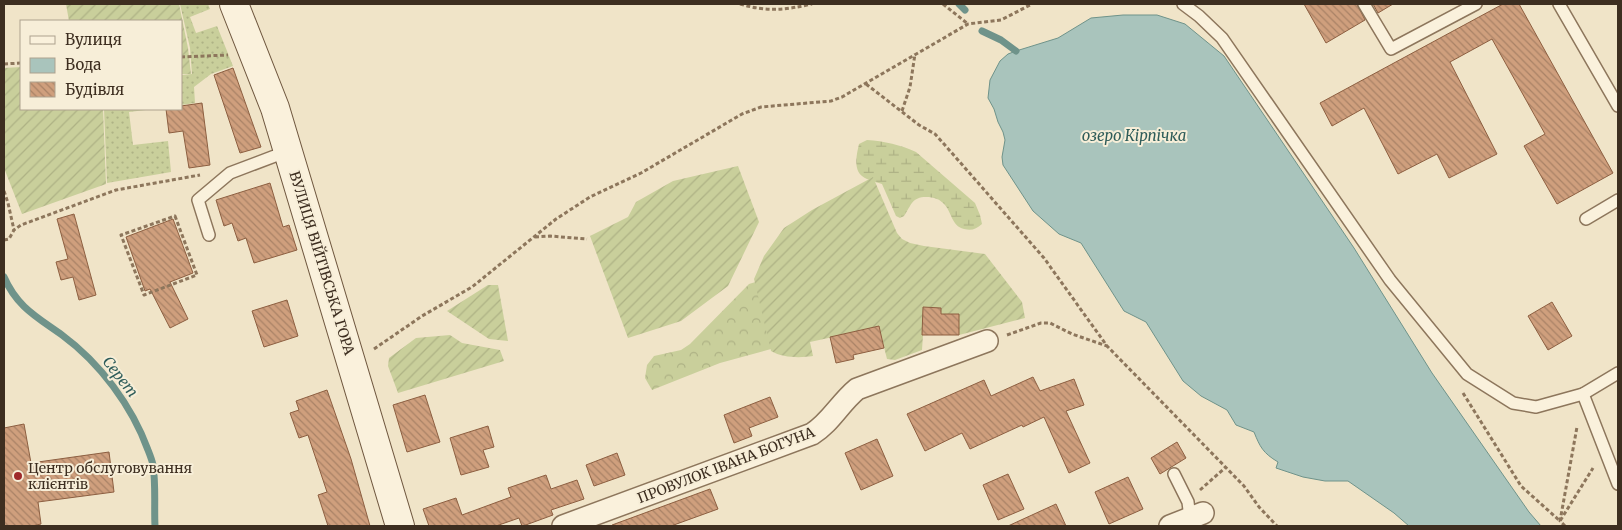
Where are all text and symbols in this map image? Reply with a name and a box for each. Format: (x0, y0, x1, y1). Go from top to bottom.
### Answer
legend (20, 20, 182, 110)
text: Вулиця (65, 30, 122, 49)
text: Вода (65, 55, 101, 74)
text: Будівля (65, 80, 124, 99)
water label: озеро Кірпічка (1082, 126, 1186, 145)
street label: ВУЛИЦЯ ВІЙТІВСЬКА ГОРА (285, 169, 359, 357)
water label: Серет (98, 352, 142, 401)
street label: ПРОВУЛОК ІВАНА БОГУНА (635, 423, 817, 507)
place label: Центр обслуговування клієнтів (28, 459, 192, 493)
marker: Центр обслуговування клієнтів (12, 470, 24, 482)

